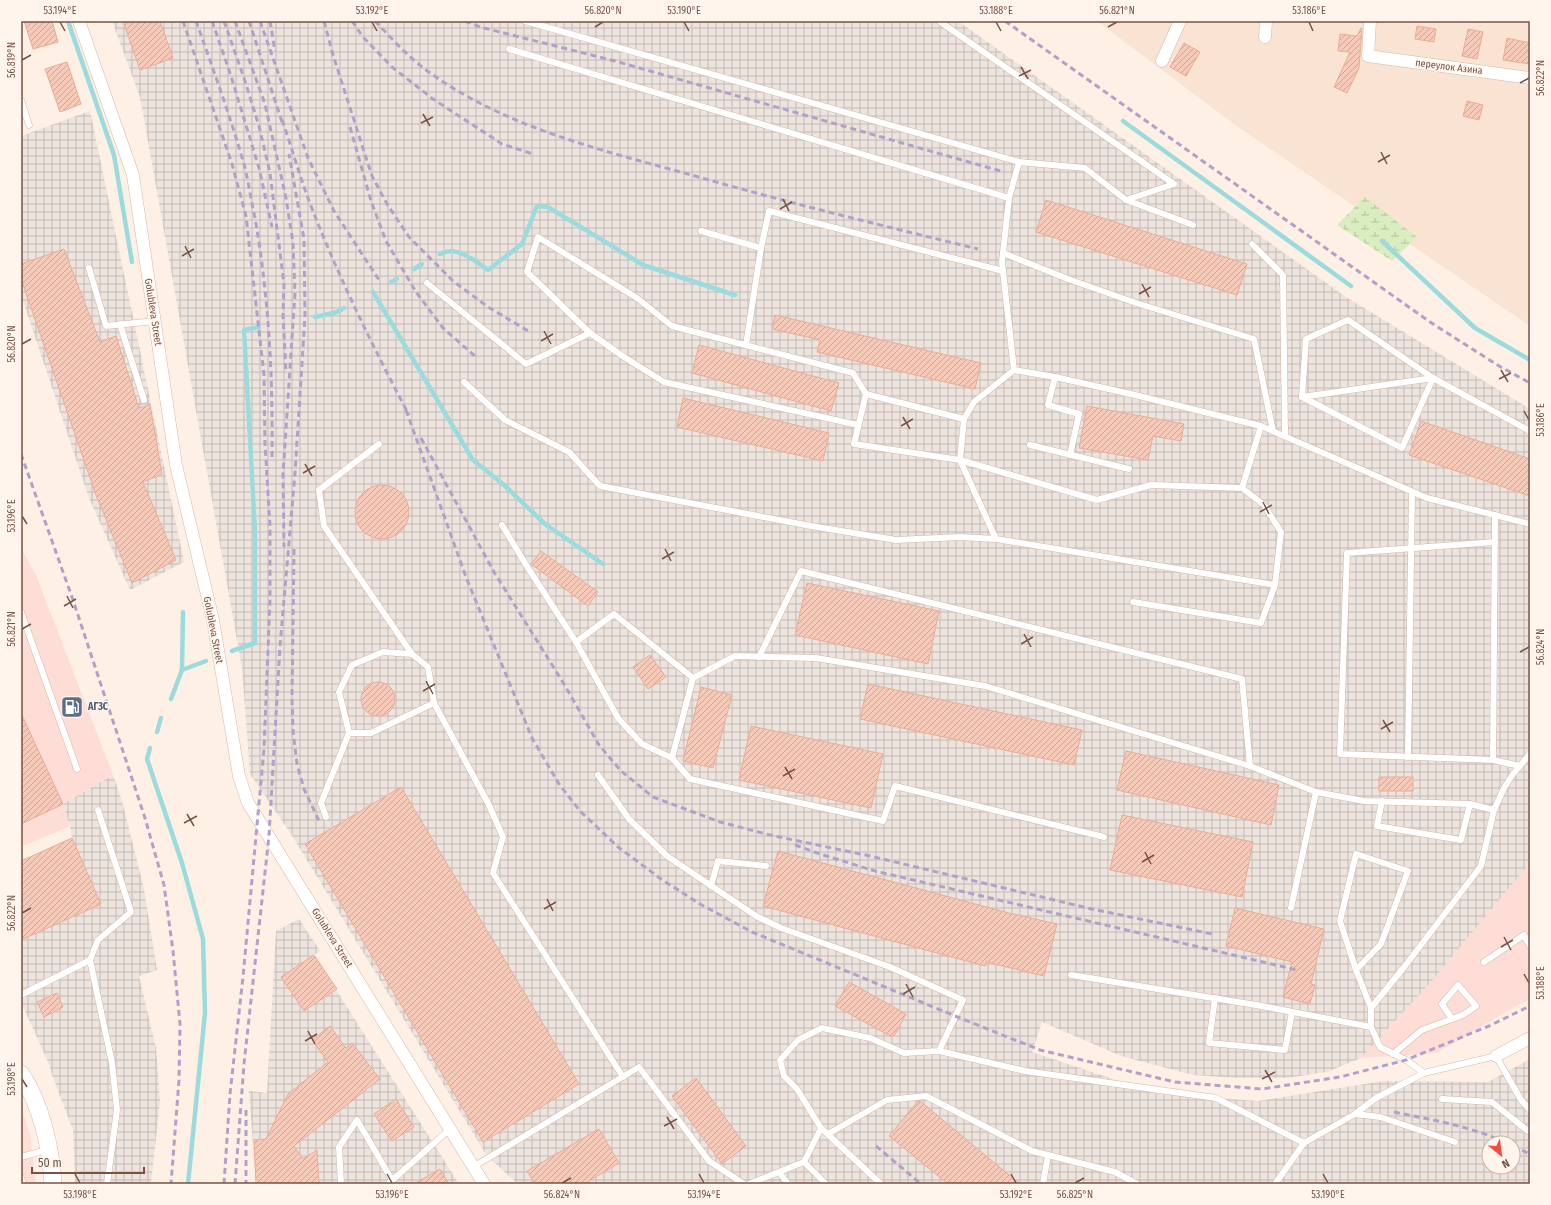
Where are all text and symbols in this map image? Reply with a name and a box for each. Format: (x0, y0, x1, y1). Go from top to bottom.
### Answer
text: 53.194°E (43, 5, 77, 17)
text: 53.192°E (356, 5, 389, 17)
text: 56.820°N (585, 5, 621, 17)
text: 53.190°E (667, 5, 701, 17)
text: 53.188°E (979, 5, 1013, 17)
text: 56.821°N (1099, 5, 1135, 17)
text: 53.186°E (1292, 5, 1326, 17)
text: 56.819°N (6, 42, 18, 78)
street label: переулок Азина (1415, 57, 1483, 77)
text: 56.822°N (1535, 60, 1547, 96)
street label: Golubleva Street (142, 278, 164, 347)
text: 56.820°N (6, 326, 18, 362)
text: 53.186°E (1535, 403, 1547, 437)
text: 53.196°E (6, 499, 18, 533)
street label: Golubleva Street (201, 596, 225, 665)
text: 56.821°N (6, 611, 18, 647)
text: 56.824°N (1535, 629, 1547, 665)
fuel station icon: АГЗС (59, 694, 85, 720)
place label: АГЗС (87, 701, 109, 713)
text: 56.822°N (6, 895, 18, 931)
street label: Golubleva Street (309, 906, 355, 971)
text: 53.188°E (1535, 966, 1547, 1000)
text: 53.198°E (6, 1062, 18, 1096)
north arrow (1481, 1135, 1521, 1175)
scale bar (32, 1149, 144, 1175)
text: 50 m (38, 1156, 62, 1170)
text: N (1500, 1156, 1512, 1171)
text: 53.198°E (63, 1189, 97, 1201)
text: 53.196°E (375, 1189, 409, 1201)
text: 56.824°N (544, 1189, 580, 1201)
text: 53.194°E (687, 1189, 721, 1201)
text: 53.192°E (1000, 1189, 1033, 1201)
text: 56.825°N (1057, 1189, 1093, 1201)
text: 53.190°E (1311, 1189, 1345, 1201)

